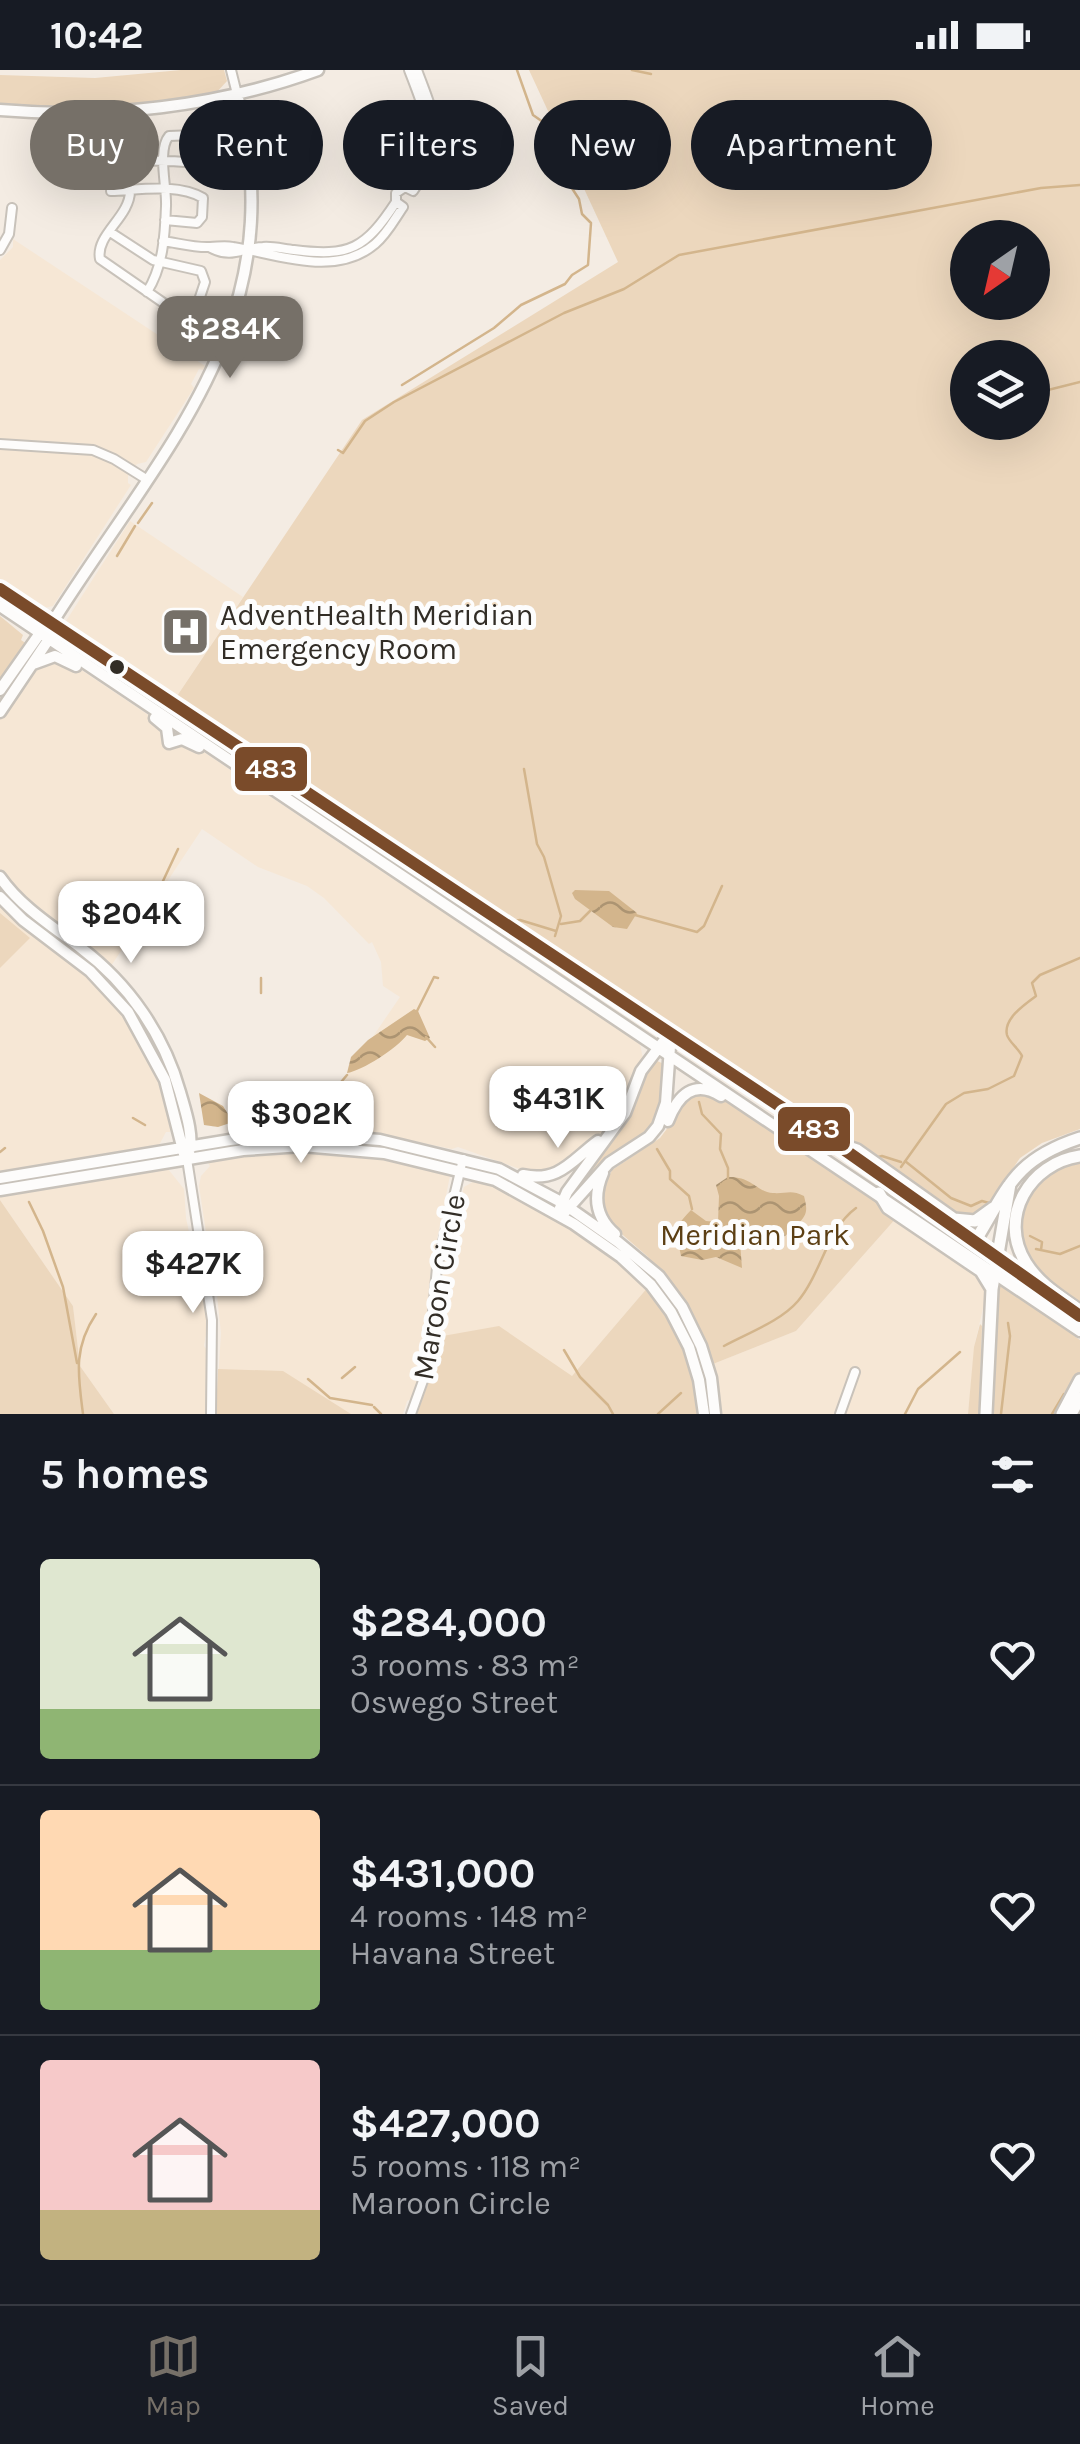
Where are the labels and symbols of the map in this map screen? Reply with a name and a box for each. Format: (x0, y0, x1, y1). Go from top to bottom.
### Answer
north arrow (950, 220, 1050, 320)
pin: $284K (160, 296, 300, 381)
place label: AdventHealth Meridian Emergency Room (220, 597, 534, 667)
hospital icon: AdventHealth Meridian Emergency Room (159, 606, 211, 658)
unlabelled marker (107, 657, 127, 677)
line badge: 483 (233, 745, 309, 793)
text: 483 (245, 752, 297, 785)
pin: $204K (61, 881, 201, 966)
pin: $431K (488, 1066, 628, 1151)
pin: $302K (231, 1081, 371, 1166)
line badge: 483 (776, 1105, 852, 1153)
text: 483 (788, 1112, 840, 1145)
street label: Maroon Circle (405, 1191, 473, 1383)
park label: Meridian Park (660, 1217, 850, 1253)
pin: $427K (123, 1231, 263, 1316)

